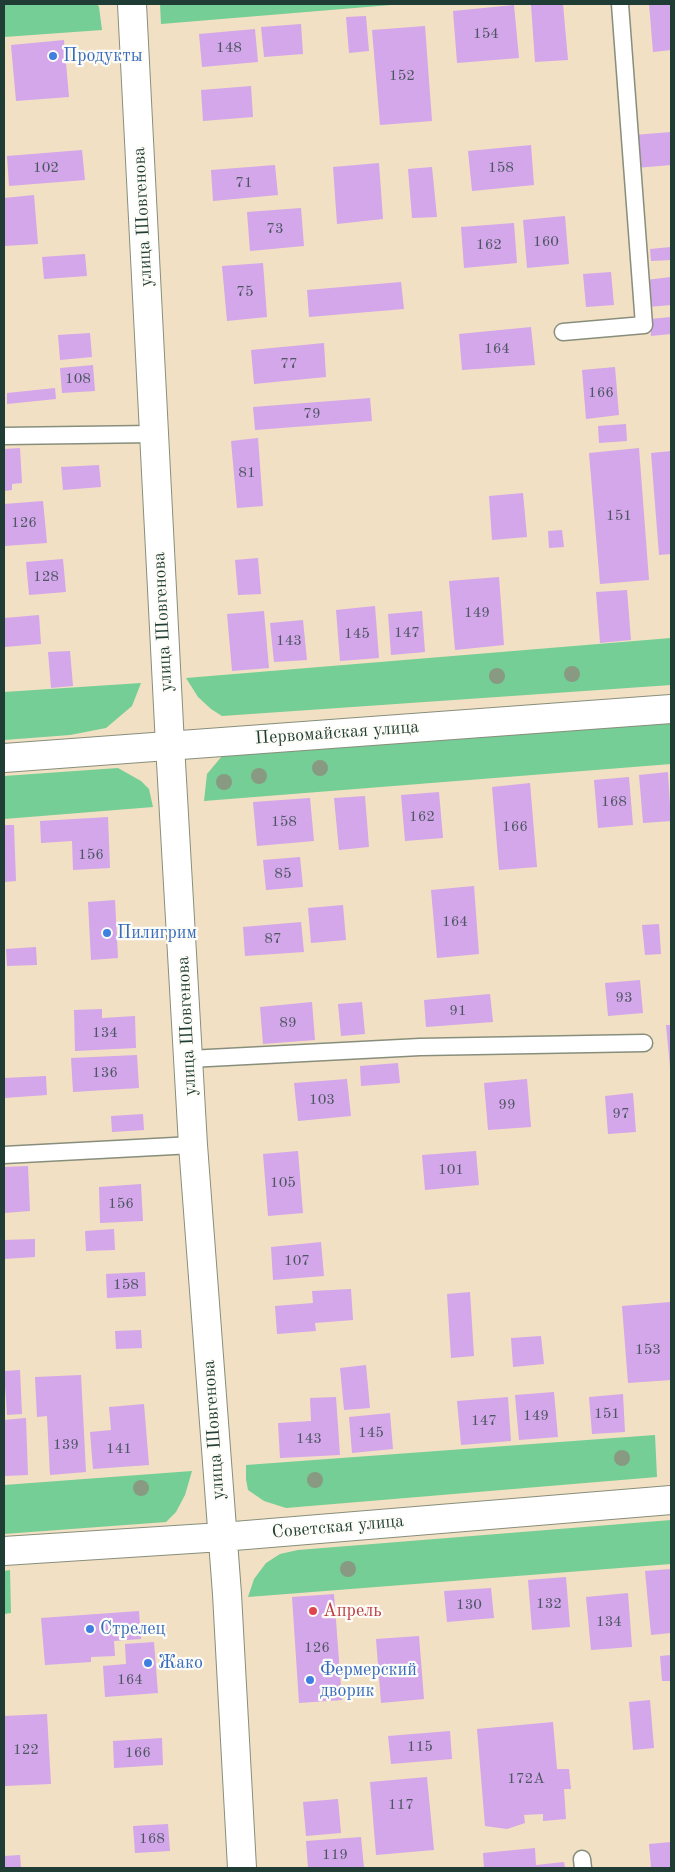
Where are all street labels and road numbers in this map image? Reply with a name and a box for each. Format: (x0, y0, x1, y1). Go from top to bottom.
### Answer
street label: улица Шовгенова (129, 147, 157, 287)
street label: улица Шовгенова (149, 552, 177, 692)
street label: Первомайская улица (254, 716, 420, 750)
street label: улица Шовгенова (173, 956, 201, 1096)
street label: улица Шовгенова (198, 1359, 230, 1501)
street label: Советская улица (271, 1510, 405, 1544)

